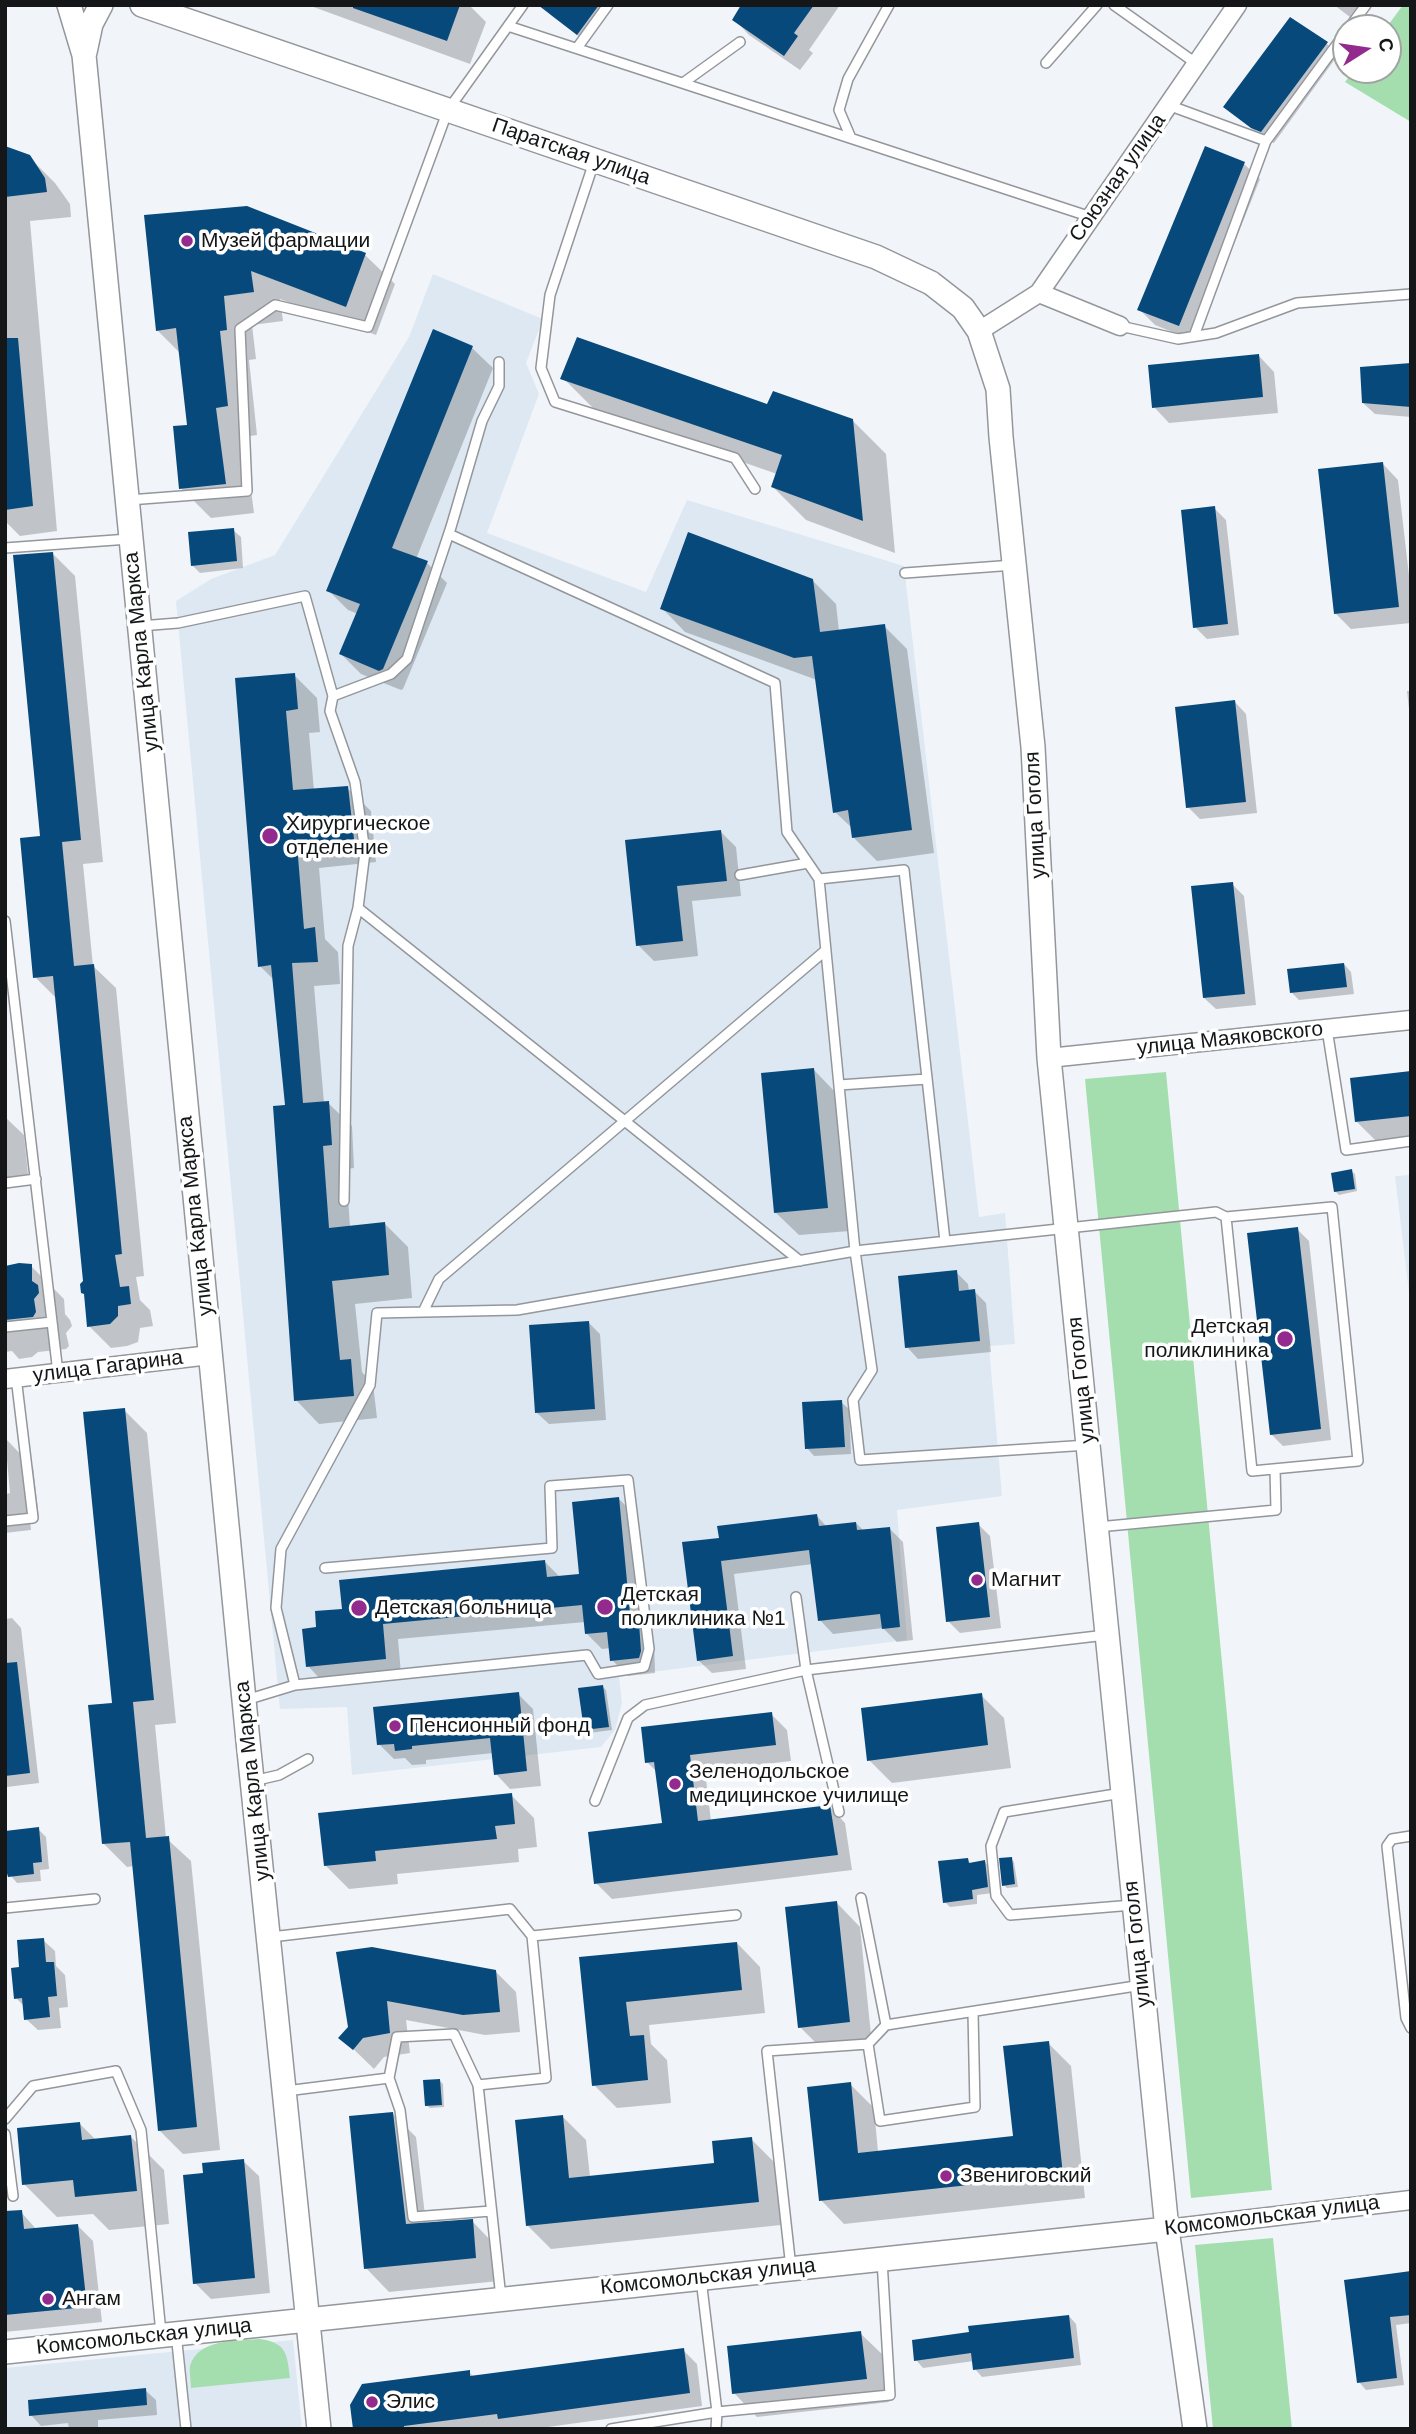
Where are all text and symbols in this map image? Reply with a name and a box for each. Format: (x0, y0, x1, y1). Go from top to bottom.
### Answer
north arrow (1332, 14, 1402, 84)
text: С (1374, 36, 1398, 54)
street label: Союзная улица (1065, 109, 1171, 247)
street label: Паратская улица (489, 113, 653, 191)
place label: Музей фармации (201, 228, 370, 254)
marker: Музей фармации (179, 233, 195, 249)
street label: улица Карла Маркса (119, 551, 165, 753)
street label: улица Гоголя (1020, 751, 1052, 879)
place label: Хирургическое отделение (286, 811, 430, 861)
marker: Хирургическое отделение (260, 826, 280, 846)
street label: улица Маяковского (1136, 1017, 1324, 1061)
street label: улица Карла Маркса (173, 1115, 219, 1317)
place label: Детская поликлиника (1144, 1314, 1269, 1364)
street label: улица Гоголя (1063, 1315, 1101, 1445)
marker: Детская поликлиника (1275, 1329, 1295, 1349)
street label: улица Гагарина (32, 1345, 184, 1389)
place label: Магнит (991, 1567, 1061, 1593)
marker: Магнит (969, 1572, 985, 1588)
place label: Детская поликлиника №1 (621, 1582, 786, 1632)
place label: Детская больница (375, 1595, 552, 1621)
marker: Детская поликлиника №1 (595, 1597, 615, 1617)
marker: Детская больница (349, 1598, 369, 1618)
street label: улица Карла Маркса (230, 1680, 276, 1882)
place label: Пенсионный фонд (409, 1713, 590, 1739)
marker: Пенсионный фонд (387, 1718, 403, 1734)
place label: Зеленодольское медицинское училище (689, 1759, 909, 1809)
marker: Зеленодольское медицинское училище (667, 1776, 683, 1792)
street label: улица Гоголя (1119, 1879, 1157, 2009)
place label: Звениговский (960, 2163, 1092, 2189)
marker: Звениговский (938, 2168, 954, 2184)
street label: Комсомольская улица (1163, 2190, 1381, 2242)
street label: Комсомольская улица (599, 2253, 817, 2301)
place label: Ангам (62, 2286, 121, 2312)
marker: Ангам (40, 2291, 56, 2307)
street label: Комсомольская улица (35, 2313, 253, 2361)
place label: Элис (386, 2389, 435, 2415)
marker: Элис (364, 2394, 380, 2410)

